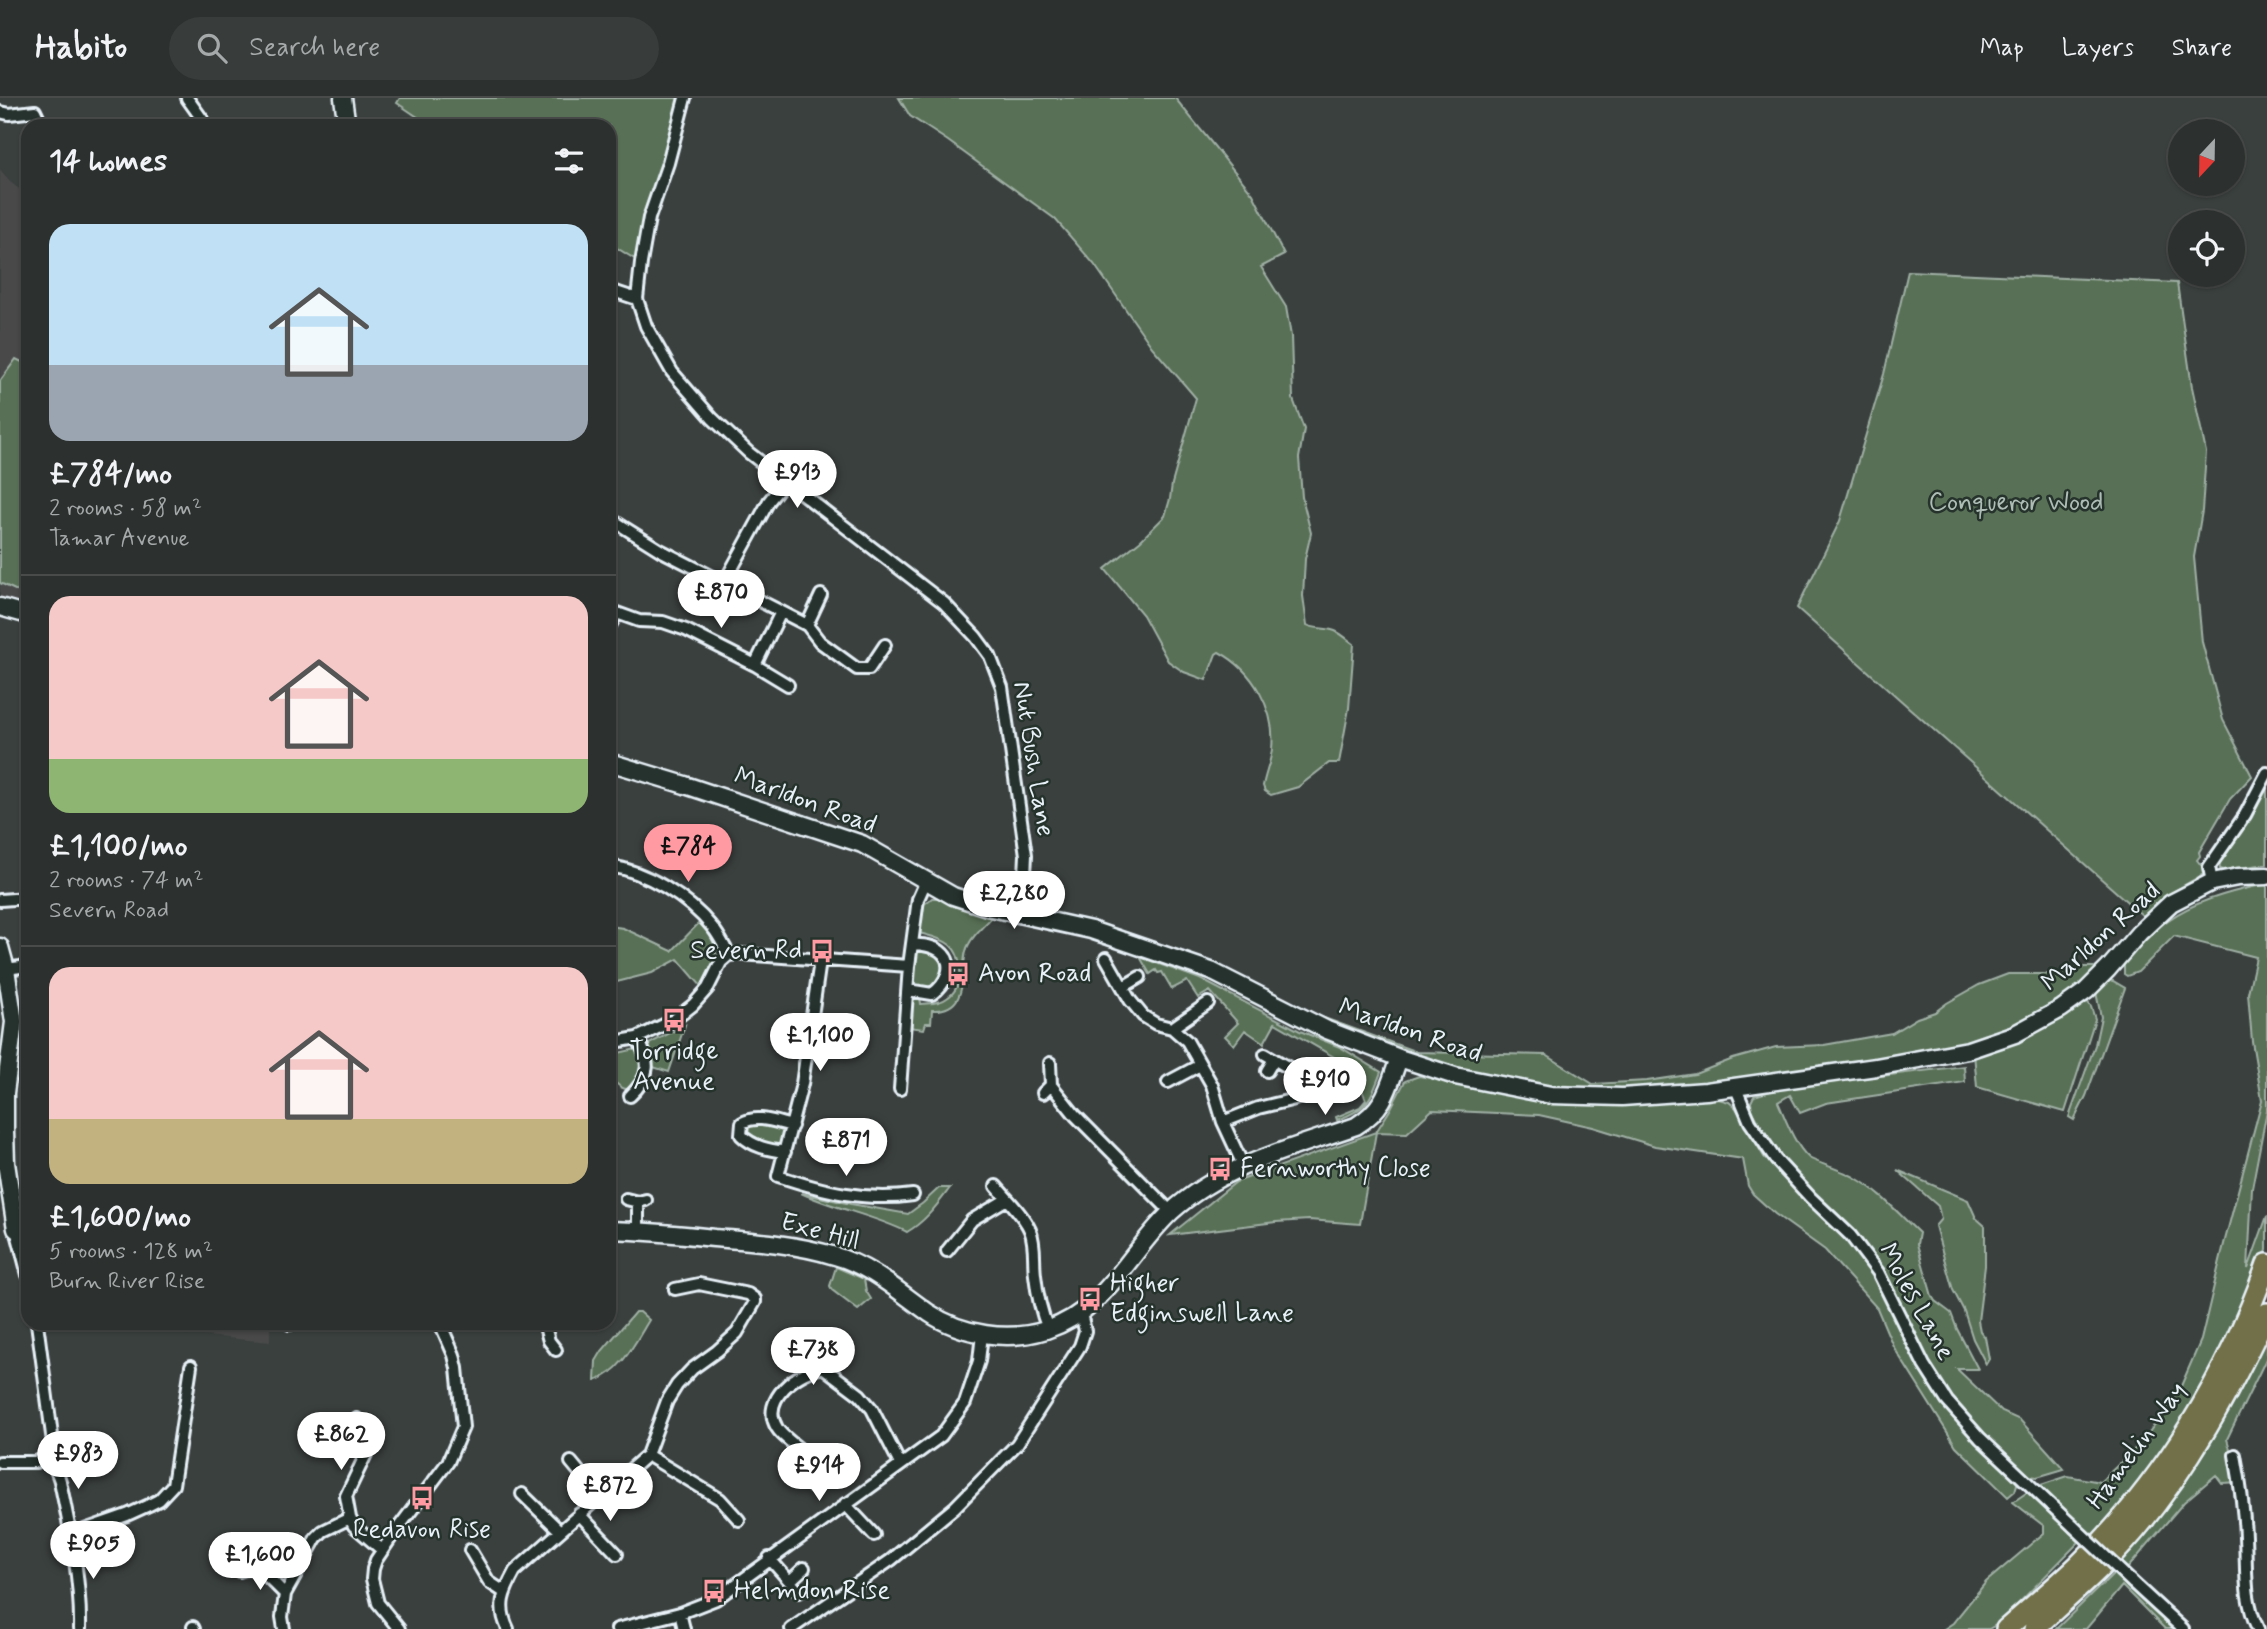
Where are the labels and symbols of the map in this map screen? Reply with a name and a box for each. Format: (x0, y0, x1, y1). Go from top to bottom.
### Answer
north arrow (2168, 119, 2245, 196)
pin: £913 (756, 450, 838, 510)
park label: Conqueror Wood (1928, 486, 2104, 520)
pin: £870 (680, 570, 762, 630)
street label: Nut Bush Lane (1004, 679, 1062, 839)
street label: Marldon Road (729, 759, 881, 843)
pin: £784 (647, 824, 729, 884)
pin: £2,280 (957, 872, 1071, 931)
street label: Marldon Road (2034, 874, 2168, 1000)
place label: Severn Rd (690, 934, 802, 968)
bus stop icon: Severn Rd (808, 937, 836, 965)
place label: Avon Road (978, 957, 1091, 991)
bus stop icon: Avon Road (944, 960, 972, 988)
street label: Marldon Road (1334, 991, 1486, 1071)
bus stop icon: Torridge Avenue (660, 1006, 688, 1034)
pin: £1,100 (763, 1014, 877, 1073)
place label: Torridge Avenue (630, 1035, 718, 1099)
pin: £910 (1284, 1058, 1366, 1117)
pin: £871 (805, 1118, 887, 1178)
place label: Fernworthy Close (1240, 1152, 1431, 1186)
bus stop icon: Fernworthy Close (1206, 1155, 1234, 1183)
street label: Exe Hill (777, 1205, 863, 1259)
street label: Moles Lane (1870, 1237, 1962, 1367)
place label: Higher Edginswell Lane (1110, 1267, 1294, 1334)
bus stop icon: Higher Edginswell Lane (1076, 1285, 1104, 1313)
pin: £738 (772, 1328, 854, 1387)
street label: Hamelin Way (2079, 1375, 2195, 1517)
pin: £862 (300, 1412, 382, 1472)
pin: £983 (37, 1432, 119, 1491)
pin: £914 (778, 1444, 860, 1503)
pin: £872 (569, 1464, 651, 1523)
bus stop icon: Redavon Rise (408, 1484, 436, 1512)
place label: Redavon Rise (353, 1513, 491, 1547)
pin: £905 (52, 1522, 134, 1581)
pin: £1,600 (203, 1532, 317, 1592)
place label: Helmdon Rise (734, 1574, 890, 1608)
bus stop icon: Helmdon Rise (700, 1577, 728, 1605)

